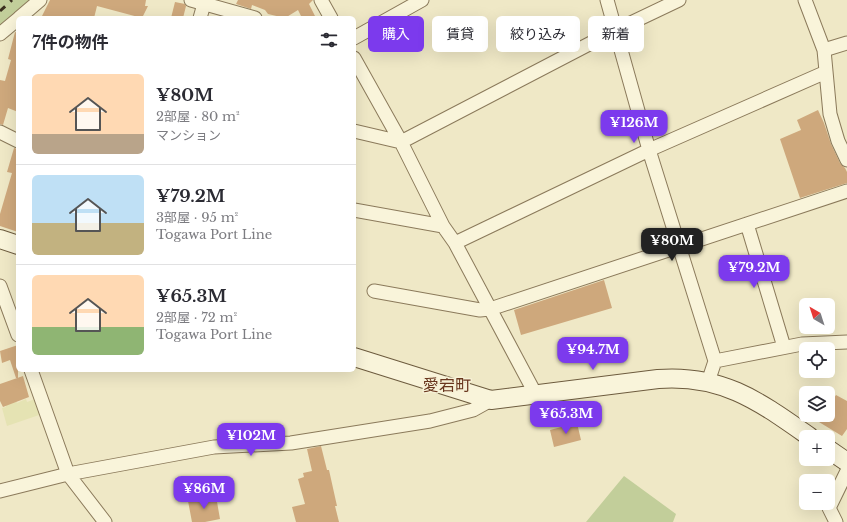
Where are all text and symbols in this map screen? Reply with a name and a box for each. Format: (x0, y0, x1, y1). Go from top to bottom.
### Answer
chip: 購入 (368, 16, 424, 52)
chip: 賃貸 (432, 16, 488, 52)
chip: 絞り込み (496, 16, 580, 52)
chip: 新着 (588, 16, 644, 52)
icon: filters (318, 29, 340, 51)
text: 7件の物件 (32, 32, 109, 53)
text: ¥80M (156, 85, 213, 106)
icon: home (64, 90, 112, 138)
text: 2部屋 · 80 m² (156, 108, 240, 125)
pin: ¥126M (606, 110, 662, 144)
text: ¥126M (610, 114, 658, 131)
text: マンション (156, 127, 221, 144)
text: ¥79.2M (156, 186, 225, 207)
icon: home (64, 191, 112, 239)
text: 3部屋 · 95 m² (156, 209, 238, 226)
text: Togawa Port Line (156, 226, 272, 243)
pin: ¥80M (648, 228, 696, 262)
text: ¥80M (650, 232, 694, 249)
pin: ¥79.2M (721, 255, 787, 289)
text: ¥79.2M (728, 259, 780, 276)
text: ¥65.3M (156, 286, 227, 307)
icon: home (64, 291, 112, 339)
north arrow (799, 298, 835, 334)
map controls (799, 298, 835, 510)
text: 2部屋 · 72 m² (156, 309, 237, 326)
text: Togawa Port Line (156, 326, 272, 343)
pin: ¥94.7M (560, 337, 626, 371)
text: ¥94.7M (566, 341, 620, 358)
button: locate (799, 342, 835, 378)
district label: 愛宕町 (423, 375, 471, 395)
button: layers (799, 386, 835, 422)
pin: ¥65.3M (533, 401, 599, 435)
text: ¥65.3M (539, 405, 593, 422)
pin: ¥102M (223, 423, 279, 457)
text: ¥102M (226, 427, 276, 444)
button: + (799, 430, 835, 466)
button: − (799, 474, 835, 510)
pin: ¥86M (180, 476, 228, 510)
text: ¥86M (183, 480, 225, 497)

